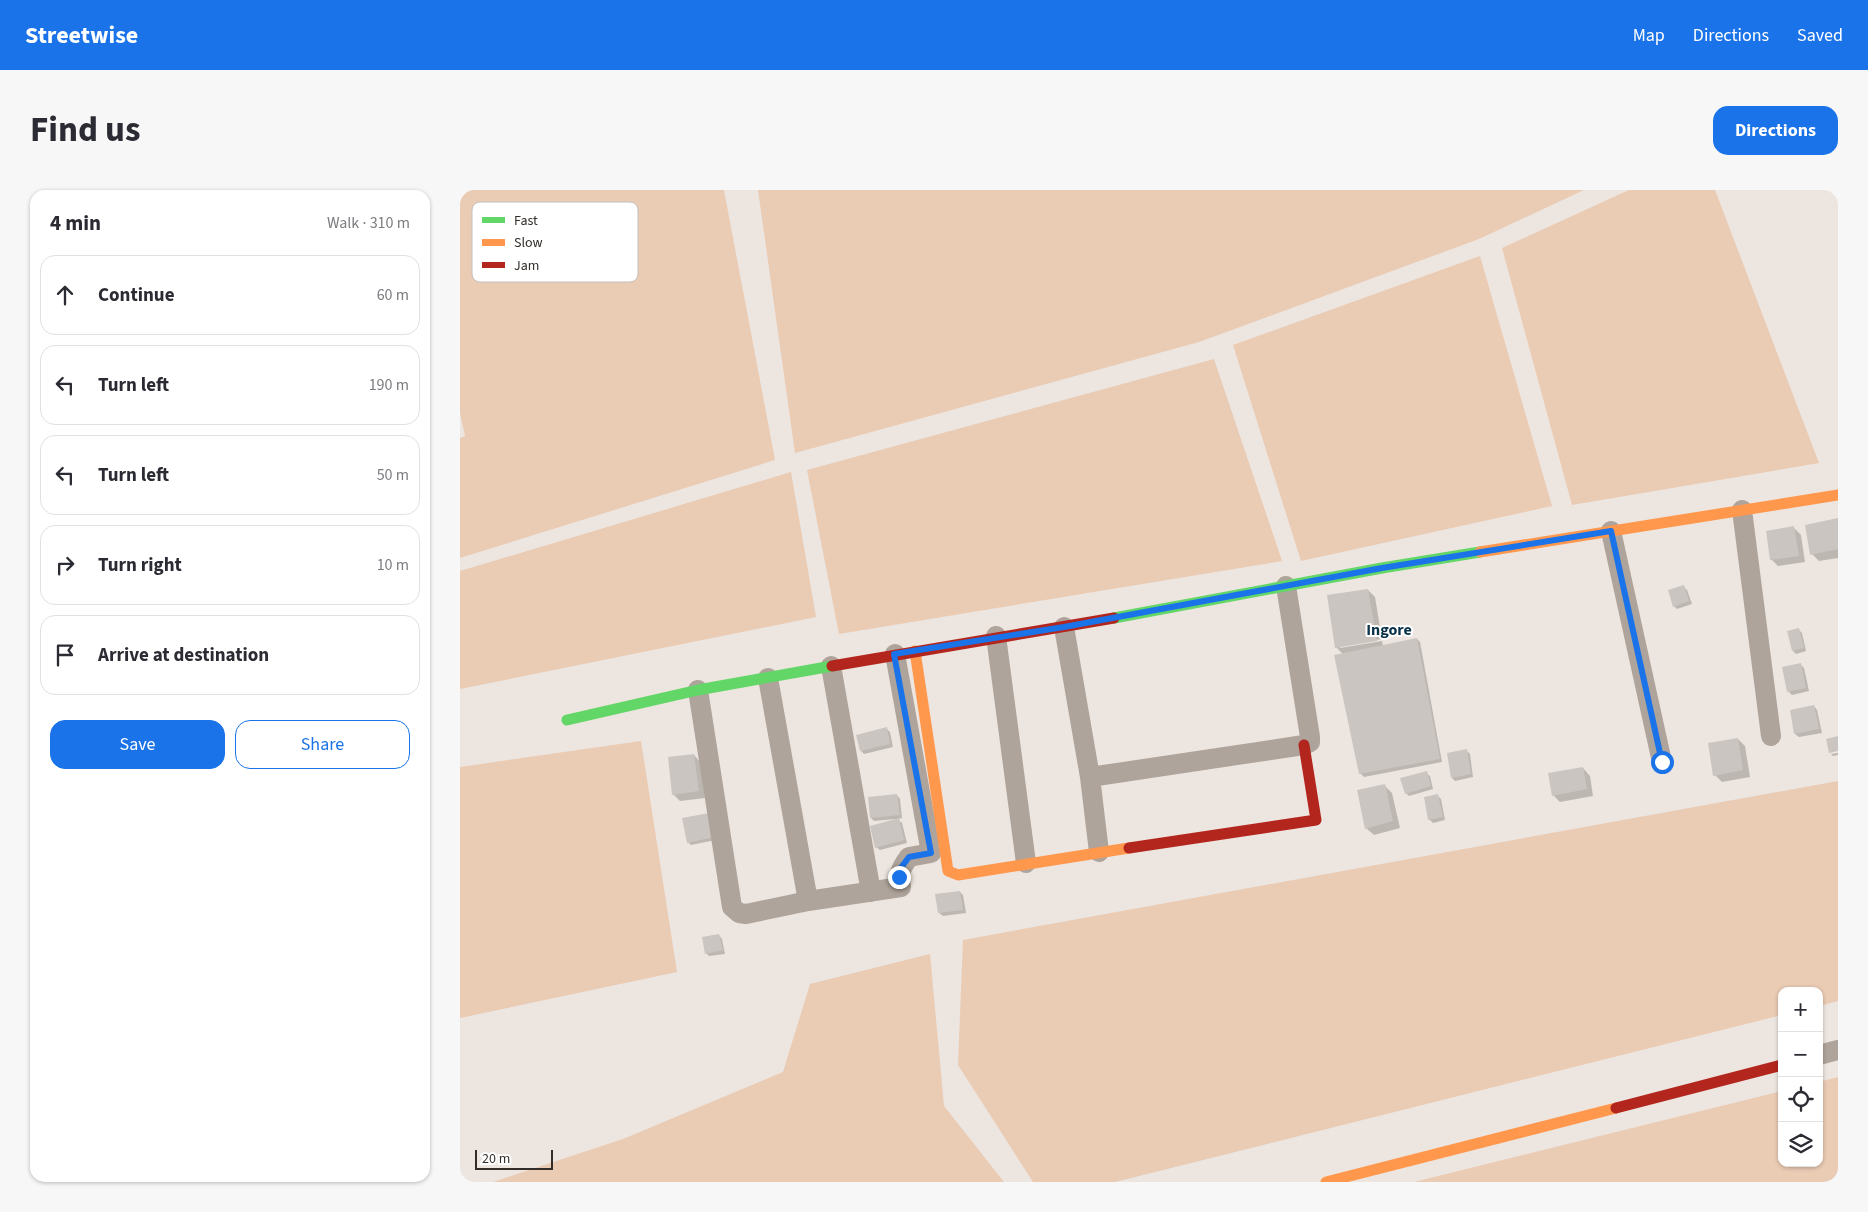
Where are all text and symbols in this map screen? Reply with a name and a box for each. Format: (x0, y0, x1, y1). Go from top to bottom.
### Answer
text: Streetwise (25, 18, 138, 53)
text: Map (1633, 23, 1665, 48)
text: Directions (1693, 23, 1769, 48)
text: Saved (1797, 23, 1843, 48)
text: Find us (30, 105, 140, 155)
button: Directions (1713, 106, 1838, 155)
legend (472, 202, 638, 282)
text: 4 min (50, 208, 101, 238)
text: Fast (514, 211, 538, 231)
text: Walk · 310 m (327, 212, 410, 234)
text: Slow (514, 233, 543, 253)
text: Jam (514, 256, 539, 276)
icon: ahead (51, 281, 79, 309)
text: Continue (98, 282, 175, 309)
text: 60 m (377, 284, 409, 306)
icon: left (51, 371, 79, 399)
text: Turn left (98, 372, 169, 399)
text: 190 m (369, 374, 409, 396)
icon: left (51, 461, 79, 489)
text: Turn left (98, 462, 169, 489)
text: 50 m (377, 464, 409, 486)
icon: right (51, 551, 79, 579)
text: Turn right (98, 552, 182, 579)
text: 10 m (377, 554, 409, 576)
district label: Ingore (1366, 619, 1412, 641)
icon: arrive (51, 641, 79, 669)
text: Arrive at destination (98, 642, 269, 669)
button: Save (50, 720, 225, 769)
button: Share (235, 720, 410, 769)
route start (1651, 751, 1674, 774)
route end (888, 866, 911, 889)
map controls (1778, 987, 1823, 1167)
button: + (1778, 987, 1823, 1032)
button: − (1778, 1032, 1823, 1077)
button: locate (1778, 1077, 1823, 1122)
button: layers (1778, 1122, 1823, 1167)
scale bar (475, 1147, 552, 1170)
text: 20 m (482, 1149, 510, 1169)

